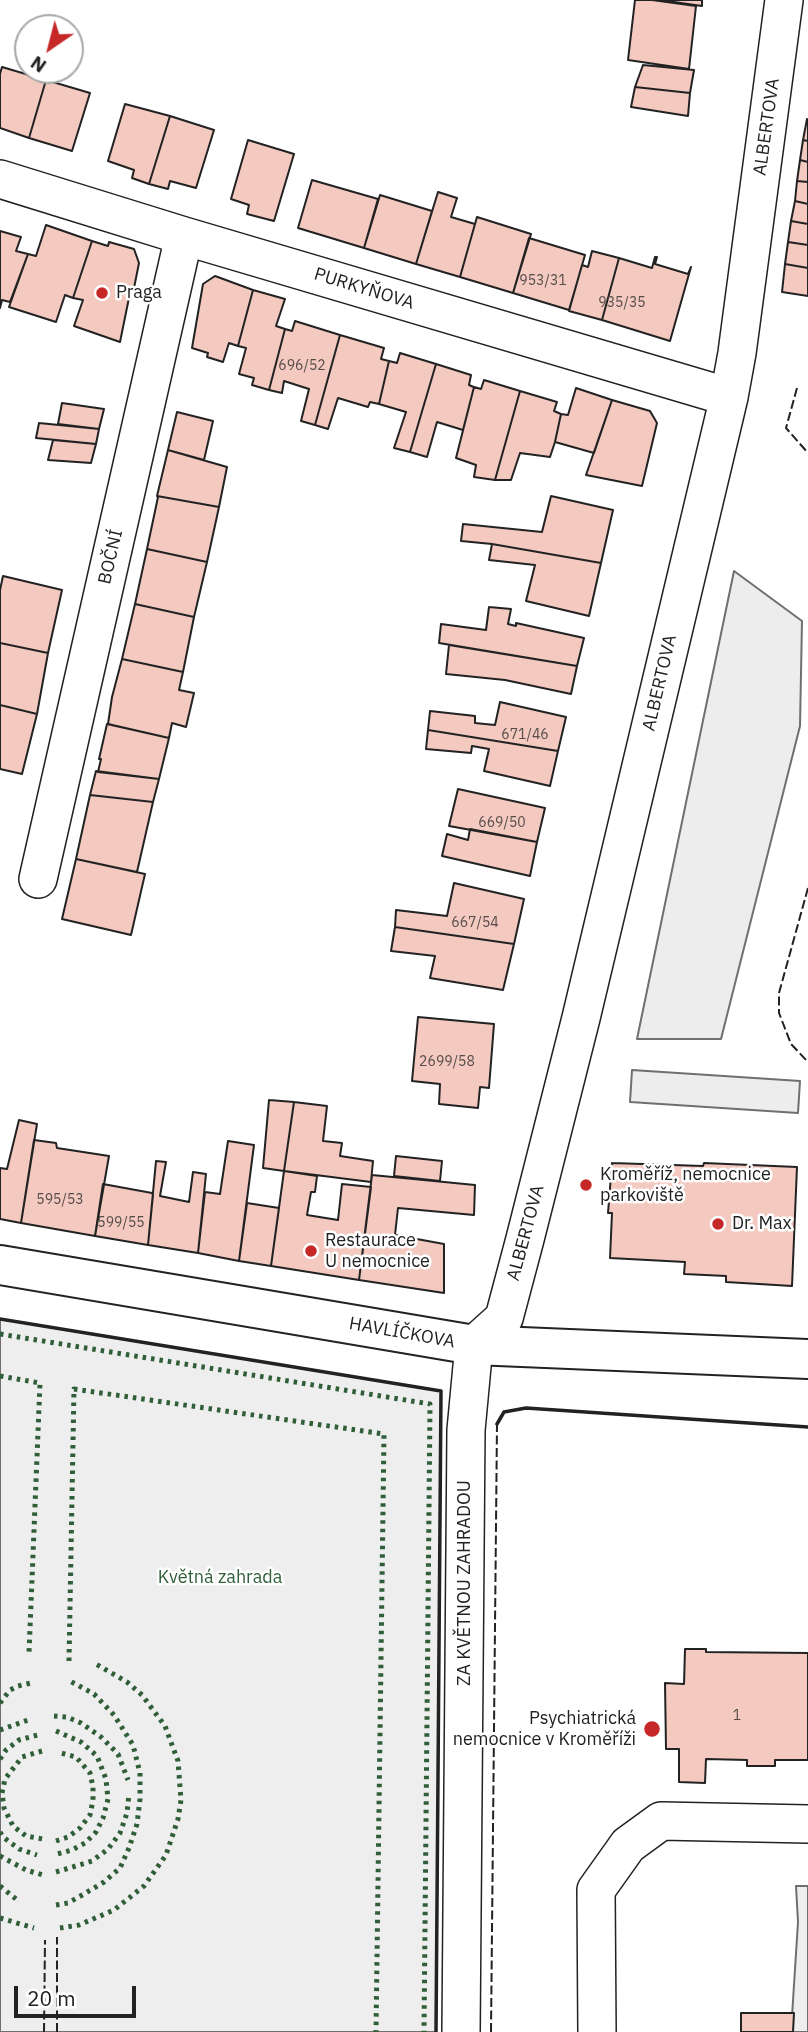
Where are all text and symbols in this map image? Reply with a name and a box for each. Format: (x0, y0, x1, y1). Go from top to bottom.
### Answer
north arrow (14, 14, 84, 84)
text: N (26, 51, 51, 78)
street label: ALBERTOVA (749, 77, 785, 177)
street label: PURKYŇOVA (311, 264, 417, 314)
house number: 953/31 (519, 273, 567, 289)
place label: Praga (116, 282, 162, 304)
marker: Praga (94, 285, 110, 301)
house number: 935/35 (598, 295, 646, 311)
house number: 696/52 (278, 358, 326, 374)
street label: BOČNÍ (94, 527, 128, 587)
street label: ALBERTOVA (638, 633, 682, 733)
house number: 671/46 (501, 727, 549, 743)
house number: 669/50 (478, 815, 526, 831)
house number: 667/54 (451, 915, 499, 931)
house number: 2699/58 (419, 1054, 475, 1070)
place label: Kroměříž, nemocnice parkoviště (600, 1164, 771, 1206)
marker: Kroměříž, nemocnice parkoviště (578, 1177, 594, 1193)
street label: ALBERTOVA (503, 1183, 549, 1283)
house number: 595/53 (36, 1192, 84, 1208)
place label: Dr. Max (732, 1213, 792, 1235)
house number: 599/55 (97, 1215, 145, 1231)
marker: Dr. Max (710, 1216, 726, 1232)
place label: Restaurace U nemocnice (325, 1230, 430, 1272)
marker: Restaurace U nemocnice (303, 1243, 319, 1259)
street label: HAVLÍČKOVA (347, 1313, 457, 1353)
street label: ZA KVĚTNOU ZAHRADOU (454, 1480, 476, 1686)
park label: Květná zahrada (158, 1567, 282, 1589)
place label: Psychiatrická nemocnice v Kroměříži (453, 1708, 636, 1750)
house number: 1 (733, 1708, 741, 1724)
marker: Psychiatrická nemocnice v Kroměříži (642, 1719, 662, 1739)
scale bar (18, 1972, 140, 2016)
text: 20 m (27, 1984, 76, 2012)

